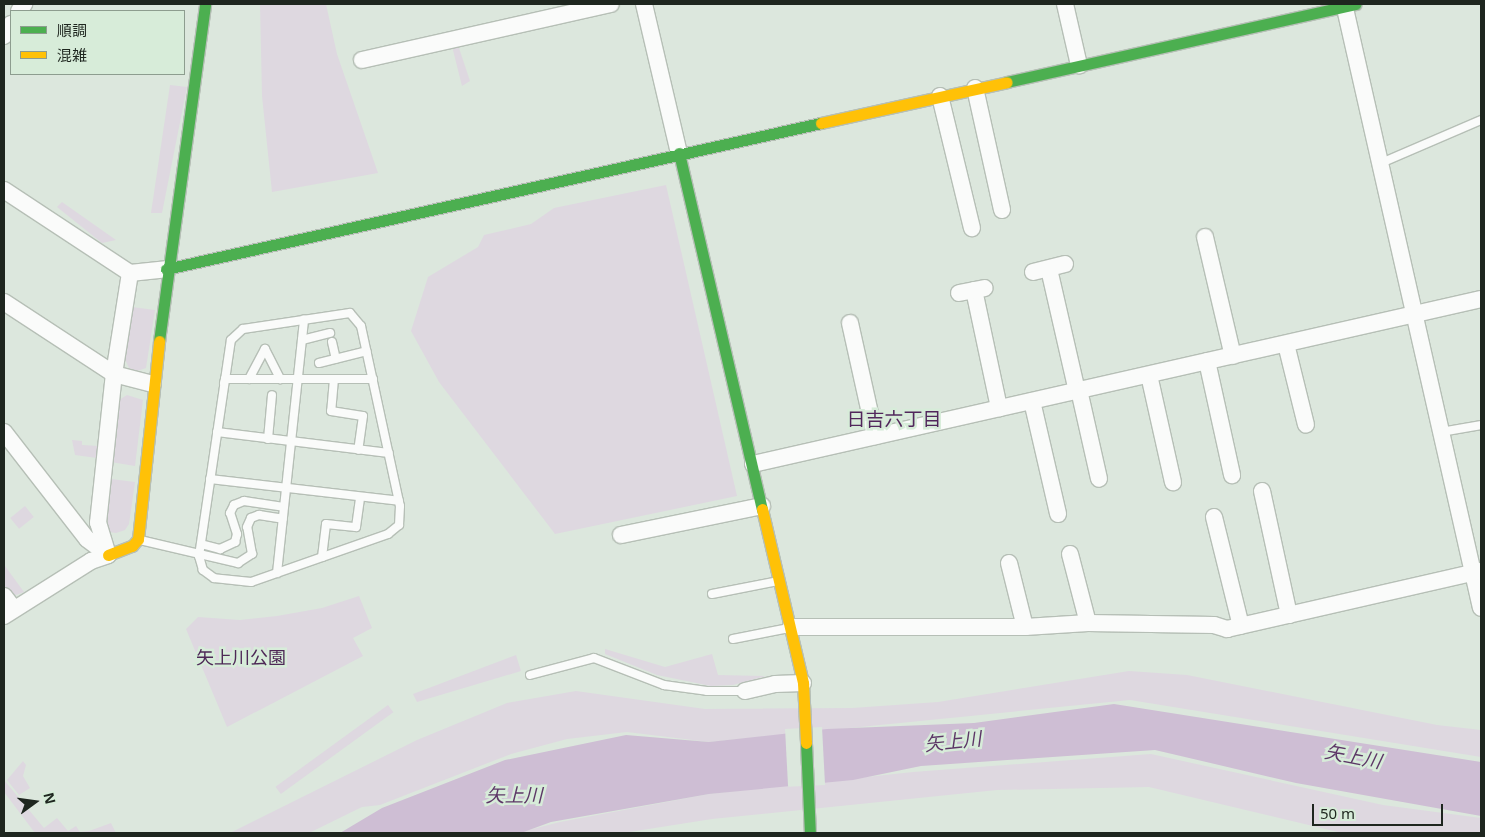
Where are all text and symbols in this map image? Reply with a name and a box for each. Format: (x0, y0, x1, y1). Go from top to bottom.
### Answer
legend (10, 10, 185, 75)
text: 順調 (57, 20, 87, 40)
text: 混雑 (57, 45, 87, 65)
district label: 日吉六丁目 (847, 409, 941, 431)
park label: 矢上川公園 (196, 646, 286, 668)
water label: 矢上川 (923, 728, 983, 756)
water label: 矢上川 (1323, 740, 1383, 774)
north arrow (10, 777, 60, 827)
water label: 矢上川 (486, 785, 542, 807)
text: N (39, 790, 61, 806)
scale bar (1315, 794, 1446, 826)
text: 50 m (1320, 803, 1355, 823)

